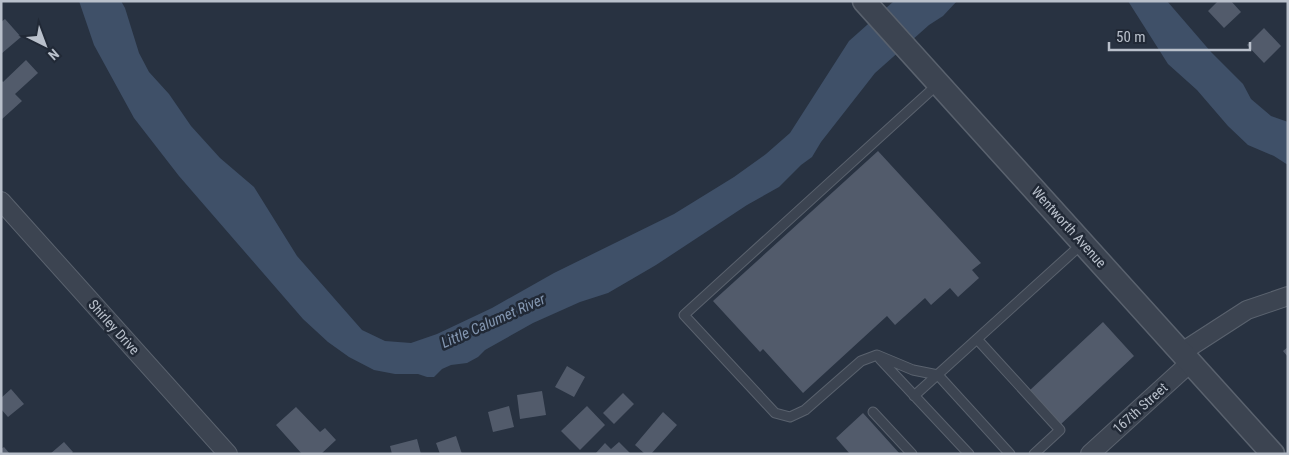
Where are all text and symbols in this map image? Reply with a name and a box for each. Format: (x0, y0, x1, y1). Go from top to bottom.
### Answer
north arrow (20, 20, 70, 70)
scale bar (1109, 20, 1250, 52)
text: 50 m (1116, 28, 1146, 46)
text: N (45, 46, 62, 63)
street label: Wentworth Avenue (1029, 183, 1110, 271)
water label: Little Calumet River (438, 290, 548, 352)
street label: Shirley Drive (85, 296, 143, 358)
street label: 167th Street (1110, 379, 1170, 437)

